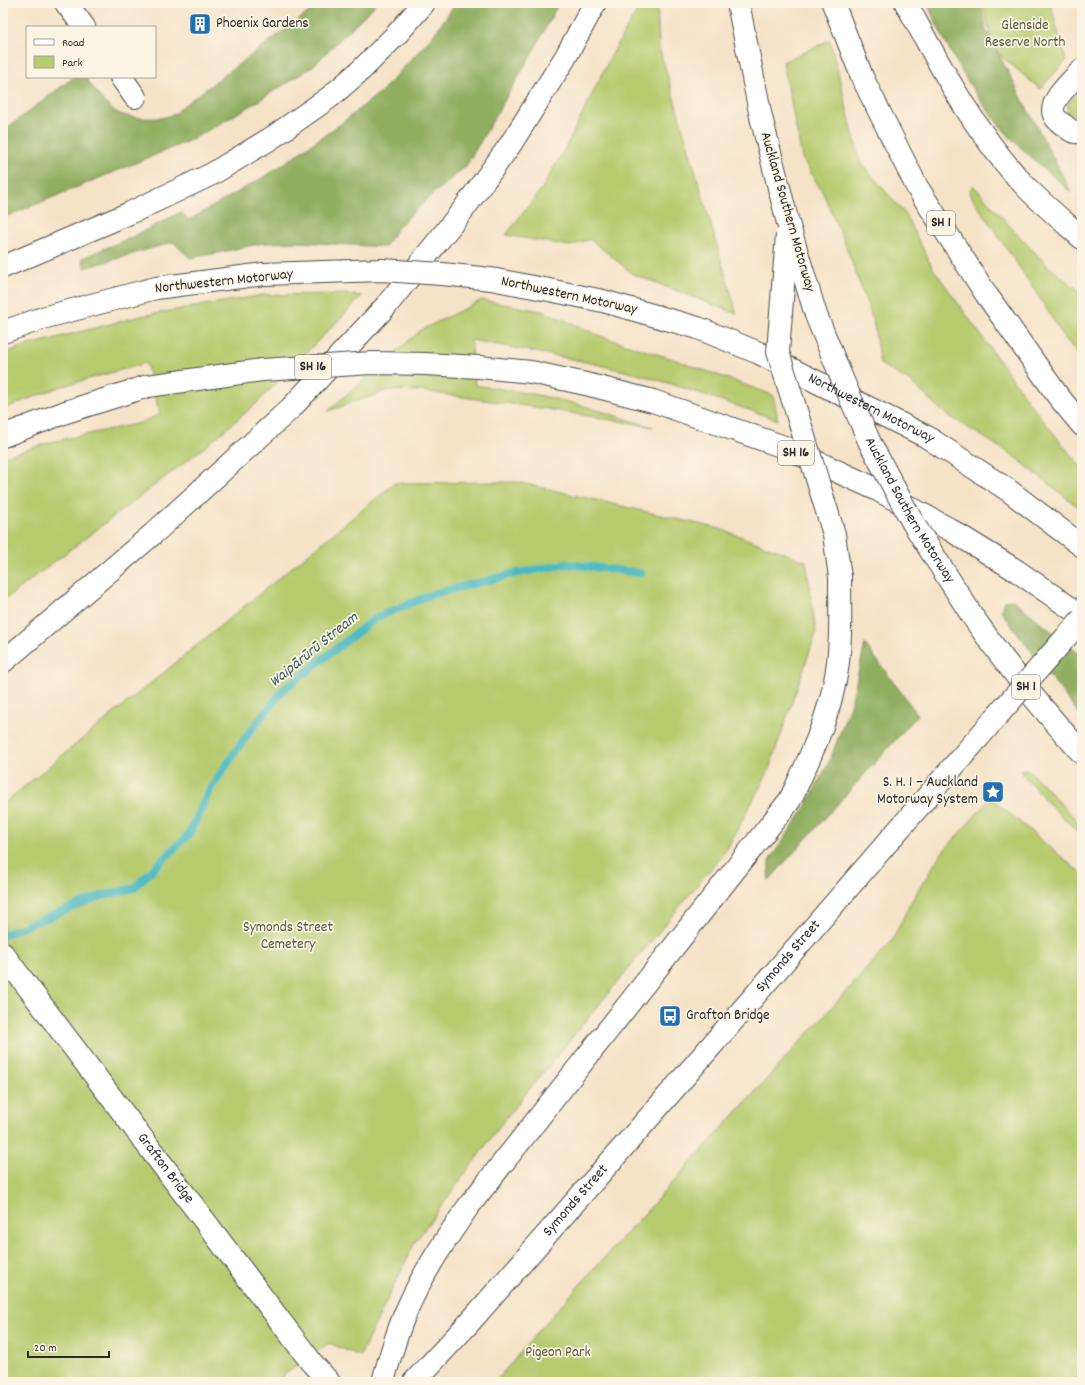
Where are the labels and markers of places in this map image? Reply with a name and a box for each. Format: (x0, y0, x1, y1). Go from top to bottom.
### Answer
building icon: Phoenix Gardens (187, 11, 213, 37)
place label: Phoenix Gardens (216, 13, 309, 35)
place label: S. H. 1 – Auckland Motorway System (877, 772, 978, 811)
place icon: S. H. 1 – Auckland Motorway System (980, 779, 1006, 805)
bus stop icon: Grafton Bridge (657, 1003, 683, 1029)
place label: Grafton Bridge (686, 1005, 770, 1027)

